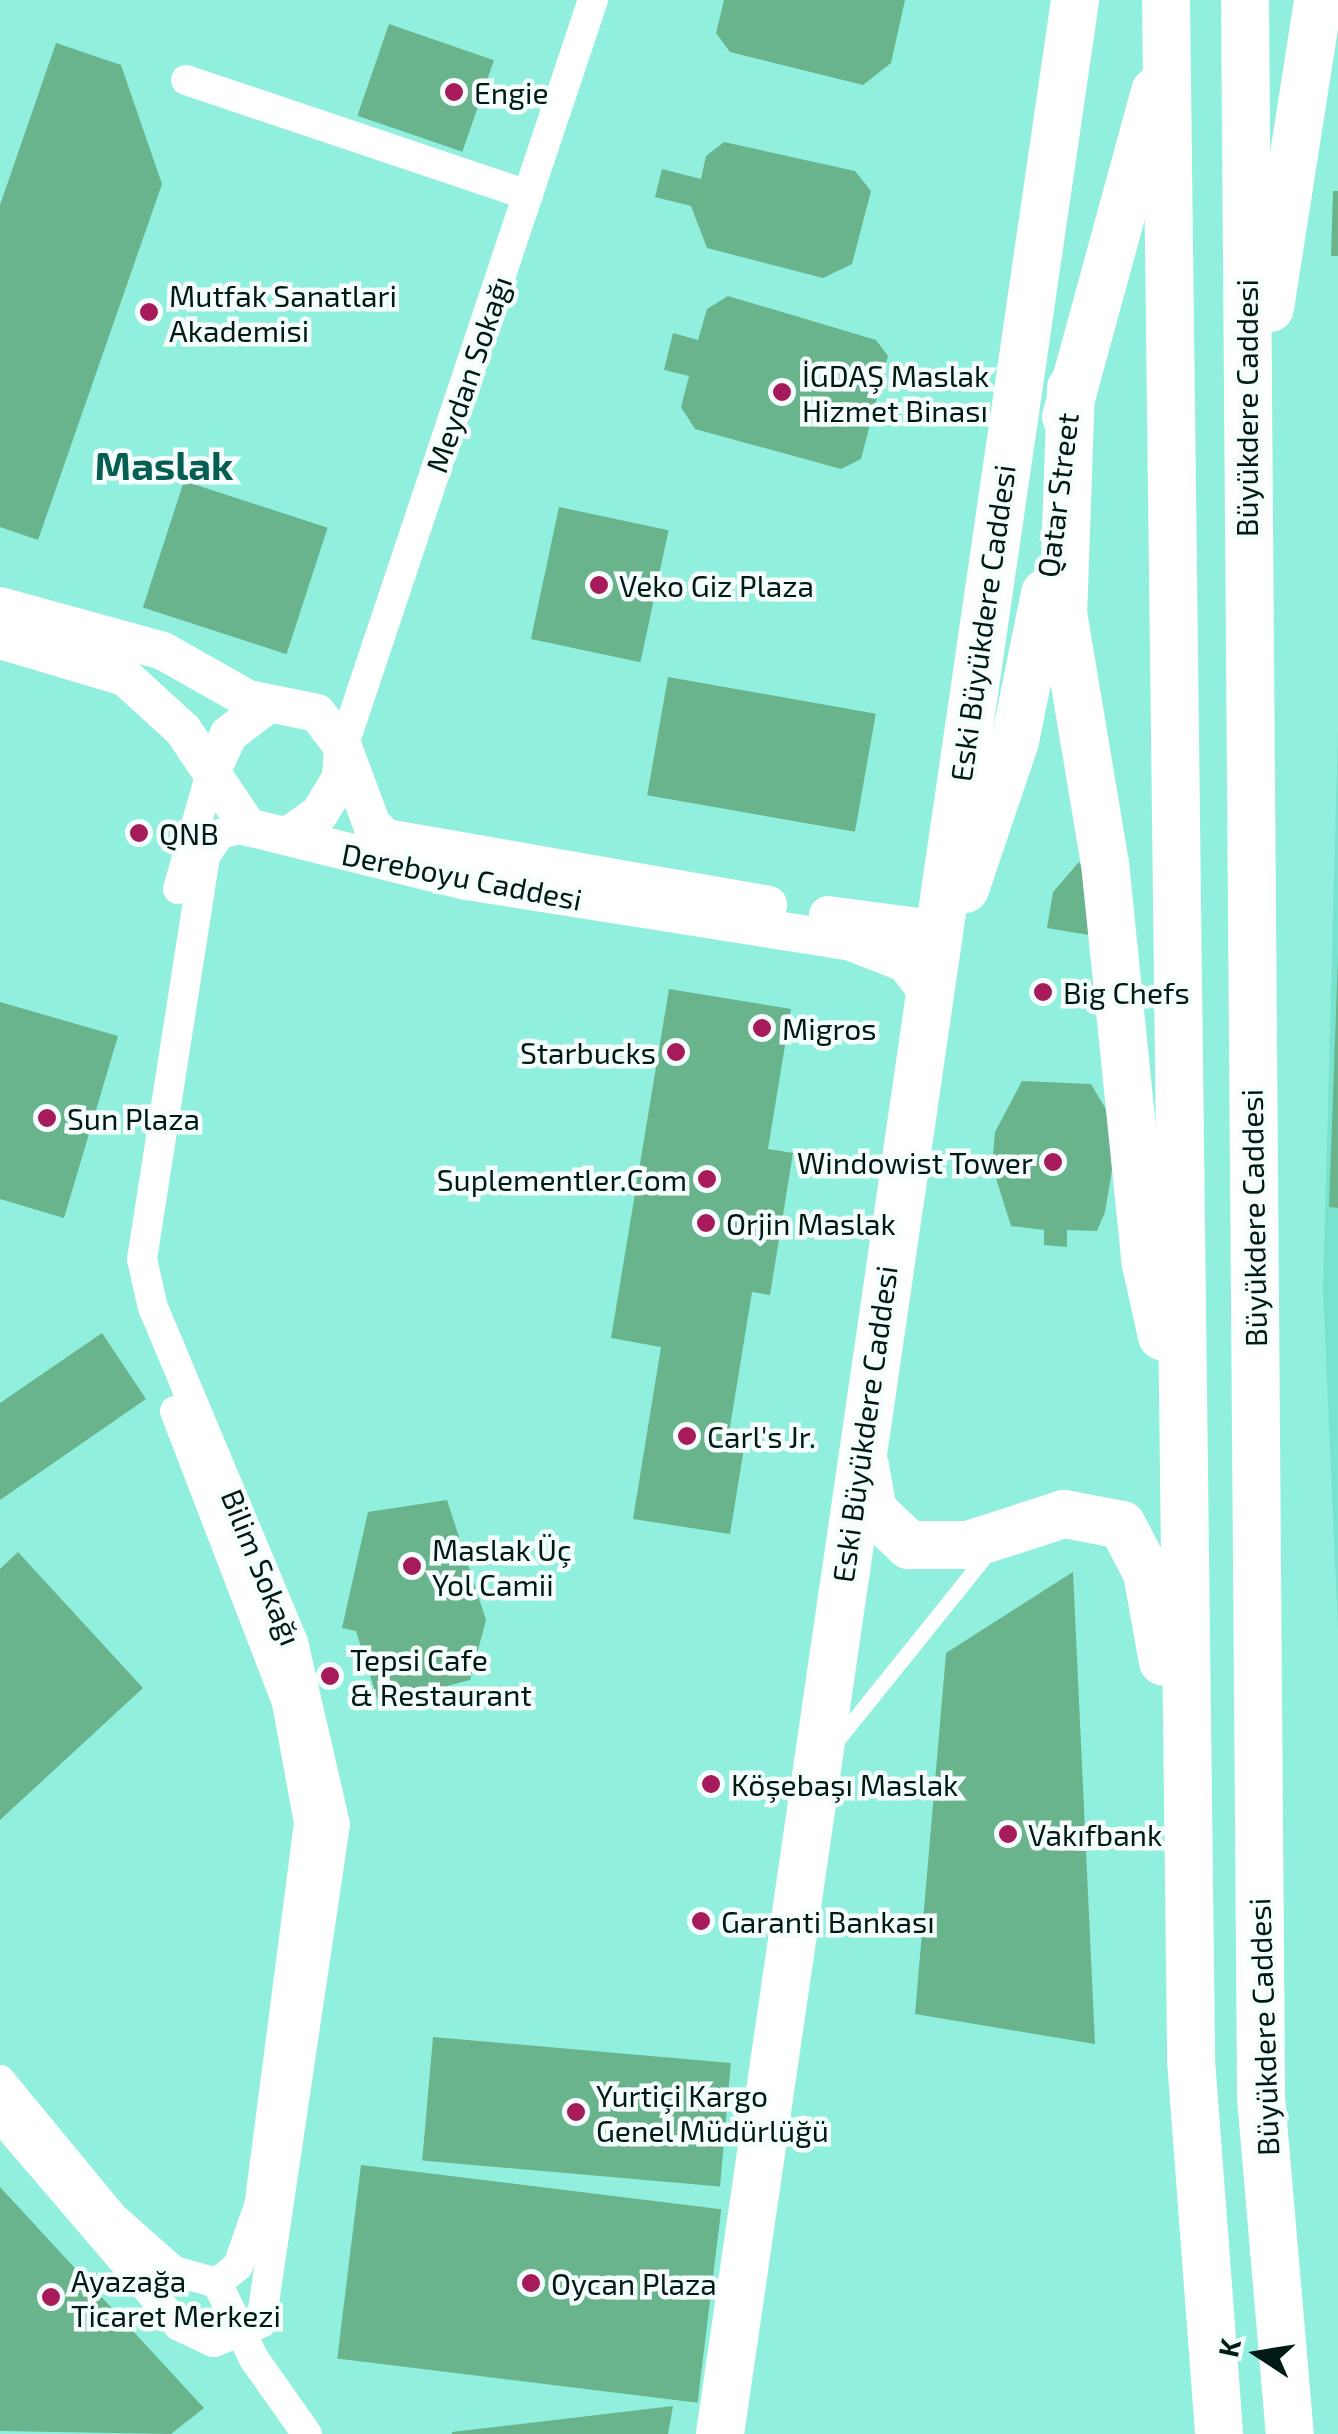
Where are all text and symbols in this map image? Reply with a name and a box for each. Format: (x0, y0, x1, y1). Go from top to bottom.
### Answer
place label: Engie (474, 74, 549, 110)
marker: Engie (443, 81, 465, 103)
street label: Meydan Sokağı (418, 271, 518, 477)
place label: Mutfak Sanatlari Akademisi (169, 277, 397, 348)
street label: Büyükdere Caddesi (1228, 279, 1264, 537)
marker: Mutfak Sanatlari Akademisi (138, 301, 160, 323)
place label: İGDAŞ Maslak Hizmet Binası (802, 357, 989, 428)
marker: İGDAŞ Maslak Hizmet Binası (771, 381, 793, 403)
street label: Qatar Street (1029, 410, 1085, 580)
district label: Maslak (95, 440, 233, 488)
street label: Eski Büyükdere Caddesi (942, 462, 1022, 784)
place label: Veko Giz Plaza (619, 567, 814, 603)
marker: Veko Giz Plaza (588, 574, 610, 596)
place label: QNB (159, 815, 219, 851)
marker: QNB (128, 822, 150, 844)
street label: Dereboyu Caddesi (339, 835, 585, 917)
place label: Big Chefs (1063, 974, 1190, 1010)
marker: Big Chefs (1032, 981, 1054, 1003)
place label: Migros (782, 1010, 876, 1046)
marker: Migros (751, 1017, 773, 1039)
place label: Starbucks (520, 1034, 656, 1070)
marker: Starbucks (665, 1041, 687, 1063)
street label: Büyükdere Caddesi (1233, 1089, 1273, 1347)
place label: Sun Plaza (67, 1100, 200, 1136)
marker: Sun Plaza (36, 1107, 58, 1129)
place label: Windowist Tower (796, 1144, 1033, 1180)
marker: Windowist Tower (1042, 1151, 1064, 1173)
place label: Suplementler.Com (437, 1161, 687, 1197)
marker: Suplementler.Com (696, 1168, 718, 1190)
place label: Orjin Maslak (726, 1205, 896, 1241)
marker: Orjin Maslak (695, 1212, 717, 1234)
street label: Eski Büyükdere Caddesi (824, 1263, 904, 1585)
place label: Carl's Jr. (707, 1418, 817, 1454)
marker: Carl's Jr. (676, 1425, 698, 1447)
street label: Bilim Sokağı (214, 1484, 310, 1650)
place label: Maslak Üç Yol Camii (432, 1531, 572, 1602)
marker: Maslak Üç Yol Camii (401, 1555, 423, 1577)
place label: Tepsi Cafe & Restaurant (350, 1641, 532, 1712)
marker: Tepsi Cafe & Restaurant (319, 1665, 341, 1687)
place label: Köşebaşı Maslak (731, 1766, 958, 1802)
marker: Köşebaşı Maslak (700, 1773, 722, 1795)
place label: Vakıfbank (1028, 1816, 1162, 1852)
marker: Vakıfbank (997, 1823, 1019, 1845)
street label: Büyükdere Caddesi (1241, 1897, 1285, 2157)
place label: Garanti Bankası (721, 1903, 935, 1939)
marker: Garanti Bankası (690, 1910, 712, 1932)
place label: Yurtiçi Kargo Genel Müdürlüğü (596, 2077, 830, 2148)
marker: Yurtiçi Kargo Genel Müdürlüğü (565, 2101, 587, 2123)
place label: Ayazağa Ticaret Merkezi (71, 2262, 281, 2332)
place label: Oycan Plaza (551, 2265, 717, 2301)
marker: Oycan Plaza (520, 2272, 542, 2294)
marker: Ayazağa Ticaret Merkezi (40, 2286, 62, 2308)
north arrow (1208, 2304, 1308, 2404)
text: K (1210, 2336, 1247, 2360)

